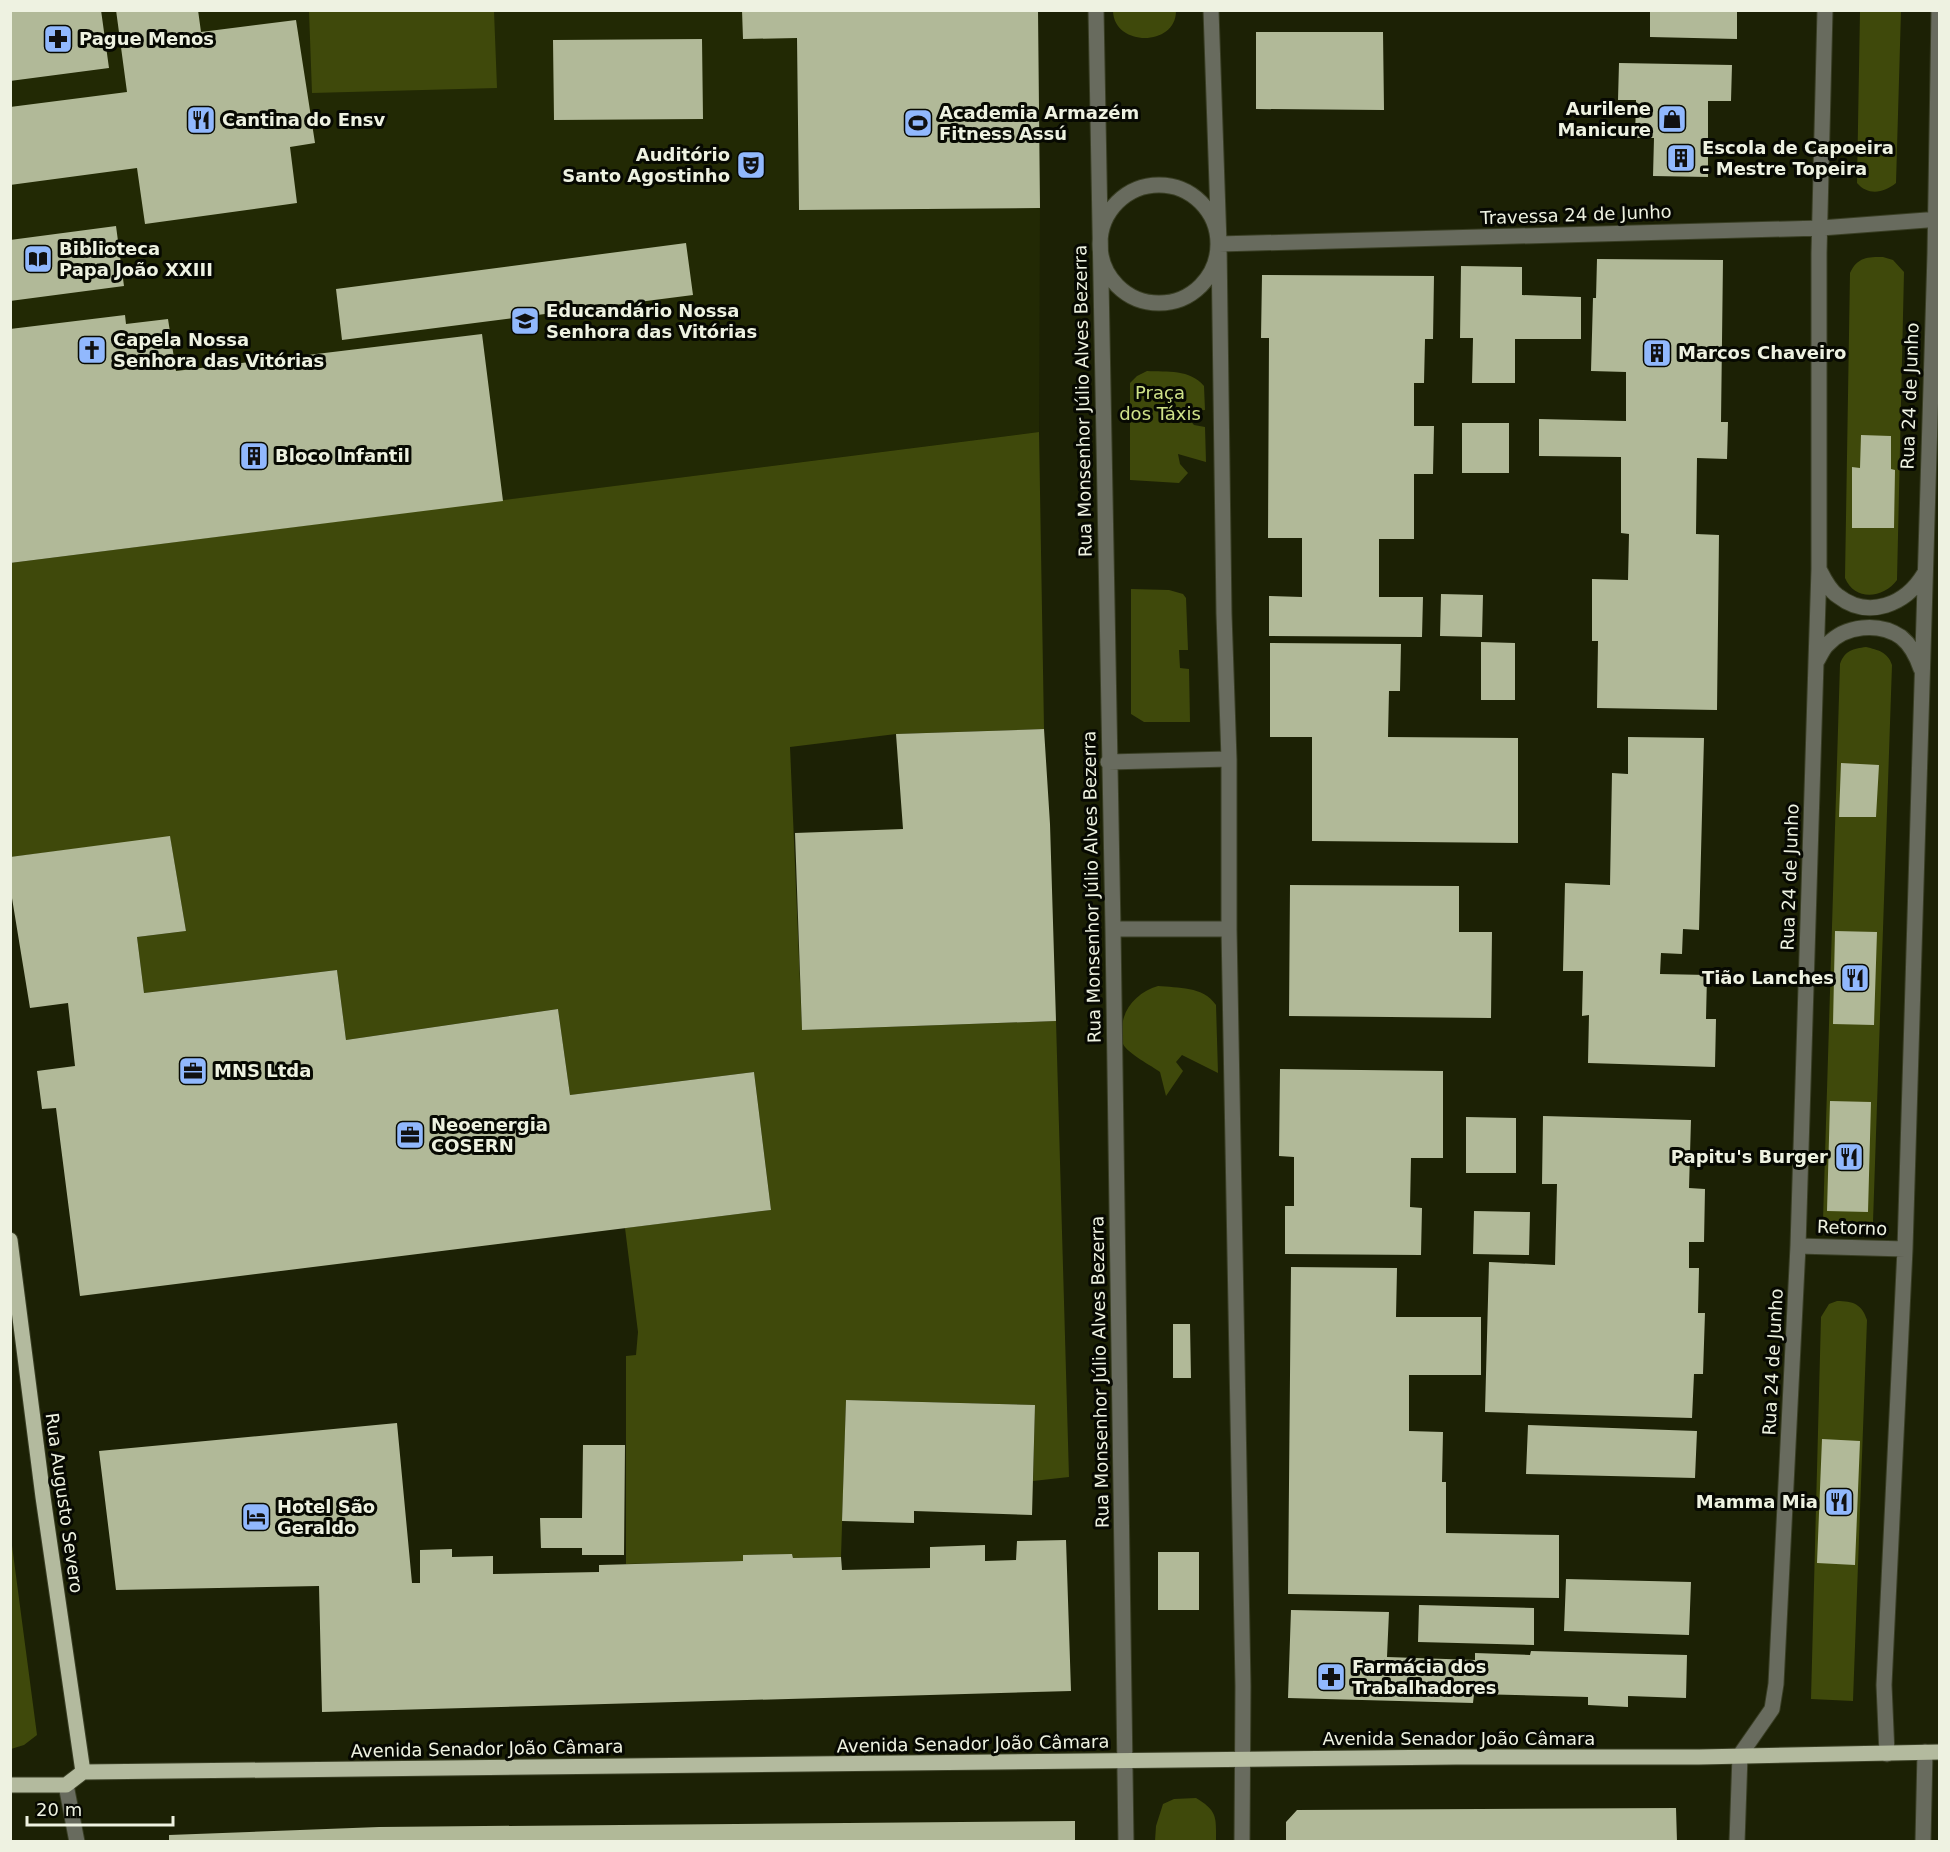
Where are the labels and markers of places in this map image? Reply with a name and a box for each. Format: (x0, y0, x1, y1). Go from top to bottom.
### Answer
pharmacy icon: Pague Menos (42, 23, 74, 55)
place label: Pague Menos (79, 28, 214, 49)
place label: Aurilene Manicure (1557, 98, 1651, 140)
place label: Academia Armazém Fitness Assú (939, 102, 1139, 144)
shop icon: Aurilene Manicure (1656, 103, 1688, 135)
restaurant icon: Cantina do Ensv (185, 104, 217, 136)
sports icon: Academia Armazém Fitness Assú (902, 107, 934, 139)
place label: Cantina do Ensv (222, 109, 386, 130)
place label: Escola de Capoeira - Mestre Topeira (1702, 137, 1894, 179)
building icon: Escola de Capoeira - Mestre Topeira (1665, 142, 1697, 174)
place label: Auditório Santo Agostinho (562, 144, 730, 186)
theatre icon: Auditório Santo Agostinho (735, 149, 767, 181)
place label: Biblioteca Papa João XXIII (59, 238, 213, 280)
library icon: Biblioteca Papa João XXIII (22, 243, 54, 275)
place label: Educandário Nossa Senhora das Vitórias (546, 300, 757, 342)
school or university icon: Educandário Nossa Senhora das Vitórias (509, 305, 541, 337)
place label: Capela Nossa Senhora das Vitórias (113, 329, 324, 371)
church icon: Capela Nossa Senhora das Vitórias (76, 334, 108, 366)
building icon: Marcos Chaveiro (1641, 337, 1673, 369)
place label: Marcos Chaveiro (1678, 342, 1846, 363)
building icon: Bloco Infantil (238, 440, 270, 472)
place label: Bloco Infantil (275, 445, 410, 466)
restaurant icon: Tião Lanches (1839, 962, 1871, 994)
place label: Tião Lanches (1702, 967, 1834, 988)
office icon: MNS Ltda (177, 1055, 209, 1087)
place label: MNS Ltda (214, 1060, 311, 1081)
place label: Neoenergia COSERN (431, 1114, 548, 1156)
office icon: Neoenergia COSERN (394, 1119, 426, 1151)
restaurant icon: Papitu's Burger (1833, 1141, 1865, 1173)
place label: Papitu's Burger (1671, 1146, 1828, 1167)
restaurant icon: Mamma Mia (1823, 1486, 1855, 1518)
place label: Mamma Mia (1696, 1491, 1818, 1512)
place label: Hotel São Geraldo (277, 1496, 375, 1538)
hotel icon: Hotel São Geraldo (240, 1501, 272, 1533)
place label: Farmácia dos Trabalhadores (1352, 1656, 1497, 1698)
pharmacy icon: Farmácia dos Trabalhadores (1315, 1661, 1347, 1693)

